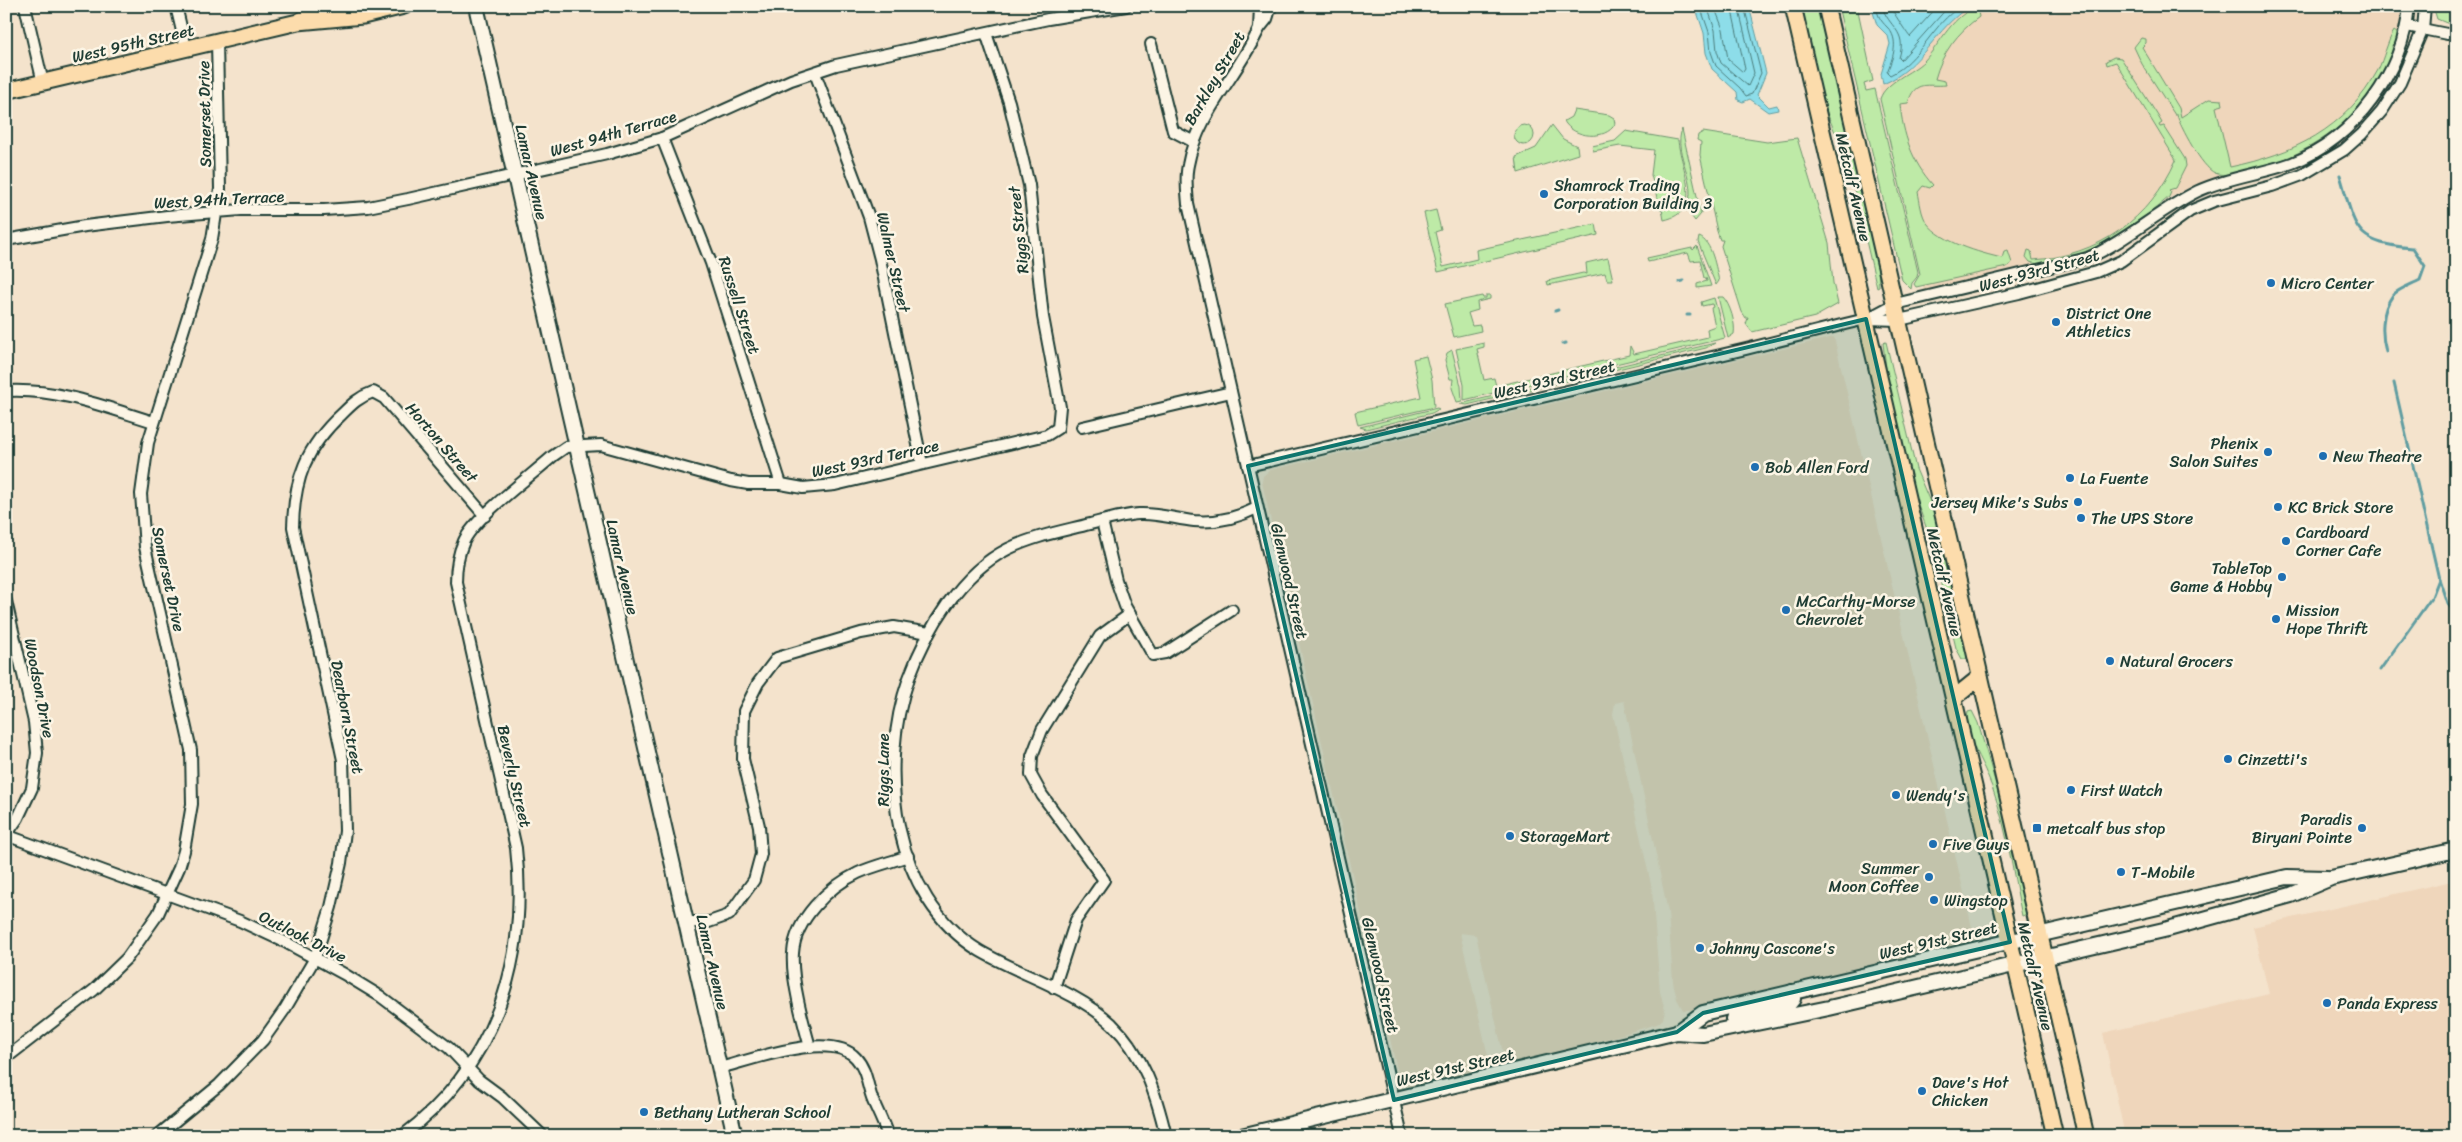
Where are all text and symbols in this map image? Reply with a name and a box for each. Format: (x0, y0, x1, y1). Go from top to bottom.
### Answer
street label: West 95th Street (69, 15, 197, 72)
street label: Barkley Street (1176, 26, 1253, 131)
street label: Somerset Drive (189, 60, 220, 168)
street label: West 94th Terrace (546, 101, 680, 165)
street label: Lamar Avenue (506, 121, 557, 223)
street label: Metcalf Avenue (1827, 130, 1880, 245)
place label: Shamrock Trading Corporation Building 3 (1554, 171, 1713, 218)
street label: West 94th Terrace (153, 182, 285, 217)
street label: Riggs Street (999, 184, 1037, 275)
marker: Shamrock Trading Corporation Building 3 (1538, 188, 1550, 200)
street label: Walmer Street (868, 209, 919, 316)
street label: West 93rd Street (1976, 240, 2103, 301)
street label: Russell Street (710, 252, 769, 358)
place label: Micro Center (2281, 269, 2375, 298)
marker: Micro Center (2265, 277, 2277, 289)
place label: District One Athletics (2065, 299, 2152, 346)
marker: District One Athletics (2050, 316, 2062, 328)
street label: West 93rd Street (1491, 351, 1618, 408)
street label: Horton Street (398, 395, 486, 490)
place label: Phenix Salon Suites (2169, 429, 2259, 476)
street label: West 93rd Terrace (809, 431, 942, 486)
place label: New Theatre (2333, 442, 2422, 471)
marker: Phenix Salon Suites (2262, 446, 2274, 458)
marker: New Theatre (2317, 450, 2329, 462)
place label: Bob Allen Ford (1765, 453, 1870, 482)
marker: Bob Allen Ford (1749, 461, 1761, 473)
place label: La Fuente (2080, 464, 2148, 493)
marker: La Fuente (2064, 472, 2076, 484)
place label: Jersey Mike's Subs (1931, 488, 2069, 517)
place label: KC Brick Store (2288, 493, 2393, 522)
marker: Jersey Mike's Subs (2072, 496, 2084, 508)
marker: KC Brick Store (2272, 501, 2284, 513)
place label: The UPS Store (2091, 504, 2193, 533)
marker: The UPS Store (2075, 512, 2087, 524)
street label: Lamar Avenue (597, 516, 648, 618)
place label: Cardboard Corner Cafe (2296, 518, 2382, 565)
street label: Glenwood Street (1262, 520, 1317, 642)
street label: Somerset Drive (143, 524, 194, 634)
street label: Metcalf Avenue (1918, 525, 1971, 640)
marker: Cardboard Corner Cafe (2280, 535, 2292, 547)
place label: TableTop Game & Hobby (2170, 554, 2273, 601)
marker: TableTop Game & Hobby (2276, 571, 2288, 583)
place label: McCarthy-Morse Chevrolet (1796, 587, 1916, 634)
place label: Mission Hope Thrift (2286, 596, 2368, 643)
marker: McCarthy-Morse Chevrolet (1780, 604, 1792, 616)
marker: Mission Hope Thrift (2270, 613, 2282, 625)
street label: Woodson Drive (16, 636, 63, 741)
place label: Natural Grocers (2120, 647, 2233, 676)
marker: Natural Grocers (2104, 655, 2116, 667)
street label: Dearborn Street (322, 658, 373, 776)
street label: Beverly Street (489, 722, 540, 830)
street label: Riggs Lane (869, 733, 898, 806)
place label: Cinzetti's (2238, 745, 2307, 774)
marker: Cinzetti's (2222, 753, 2234, 765)
place label: First Watch (2081, 776, 2163, 805)
place label: Wendy's (1906, 781, 1966, 810)
marker: First Watch (2065, 784, 2077, 796)
marker: Wendy's (1890, 789, 1902, 801)
place label: Paradis Biryani Pointe (2252, 805, 2352, 852)
place label: metcalf bus stop (2047, 814, 2166, 843)
place label: StorageMart (1520, 822, 1610, 851)
marker: metcalf bus stop (2031, 822, 2043, 834)
marker: Paradis Biryani Pointe (2356, 822, 2368, 834)
marker: StorageMart (1504, 830, 1516, 842)
place label: Five Guys (1943, 830, 2010, 859)
marker: Five Guys (1927, 838, 1939, 850)
place label: Summer Moon Coffee (1828, 854, 1920, 901)
place label: T-Mobile (2131, 858, 2195, 887)
marker: T-Mobile (2115, 866, 2127, 878)
marker: Summer Moon Coffee (1923, 871, 1935, 883)
place label: Wingstop (1944, 886, 2008, 915)
marker: Wingstop (1928, 894, 1940, 906)
street label: Outlook Drive (254, 902, 352, 971)
street label: Lamar Avenue (687, 911, 738, 1013)
street label: West 91st Street (1876, 913, 2000, 968)
street label: Glenwood Street (1353, 914, 1408, 1036)
street label: Metcalf Avenue (2009, 919, 2062, 1034)
place label: Johnny Cascone's (1709, 934, 1836, 963)
marker: Johnny Cascone's (1694, 942, 1706, 954)
place label: Panda Express (2337, 989, 2438, 1018)
marker: Panda Express (2321, 997, 2333, 1009)
street label: West 91st Street (1393, 1040, 1517, 1095)
place label: Dave's Hot Chicken (1932, 1068, 2009, 1115)
marker: Dave's Hot Chicken (1916, 1085, 1928, 1097)
place label: Bethany Lutheran School (654, 1098, 831, 1127)
marker: Bethany Lutheran School (638, 1106, 650, 1118)

